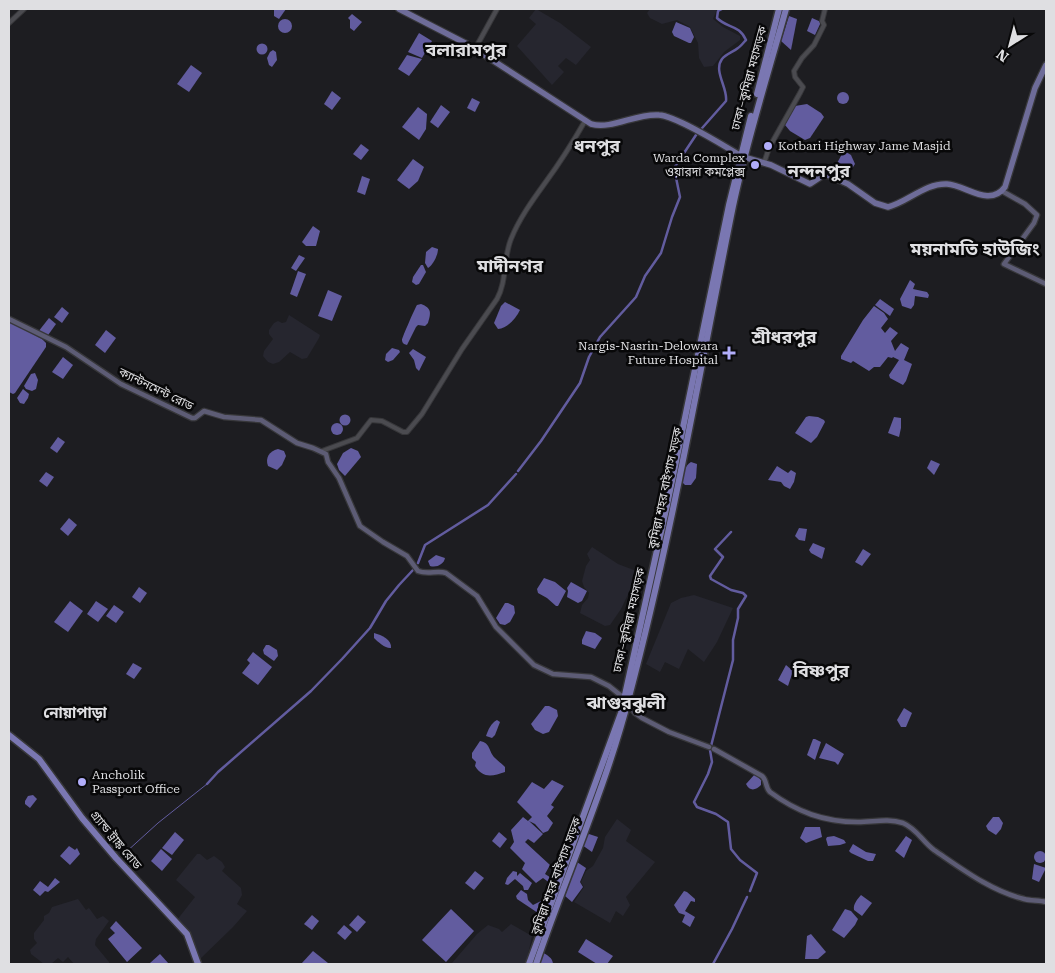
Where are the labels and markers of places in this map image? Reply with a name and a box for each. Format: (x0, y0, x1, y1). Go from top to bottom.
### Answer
place label: Kotbari Highway Jame Masjid (778, 139, 951, 153)
marker: Kotbari Highway Jame Masjid (762, 140, 774, 152)
place label: Warda Complex ওয়ারদা কমপ্লেক্স (653, 151, 745, 179)
marker: Warda Complex ওয়ারদা কমপ্লেক্স (749, 159, 761, 171)
place label: Nargis-Nasrin-Delowara Future Hospital (578, 339, 718, 367)
marker: Nargis-Nasrin-Delowara Future Hospital (722, 346, 736, 360)
place label: Ancholik Passport Office (92, 768, 180, 796)
marker: Ancholik Passport Office (76, 776, 88, 788)

